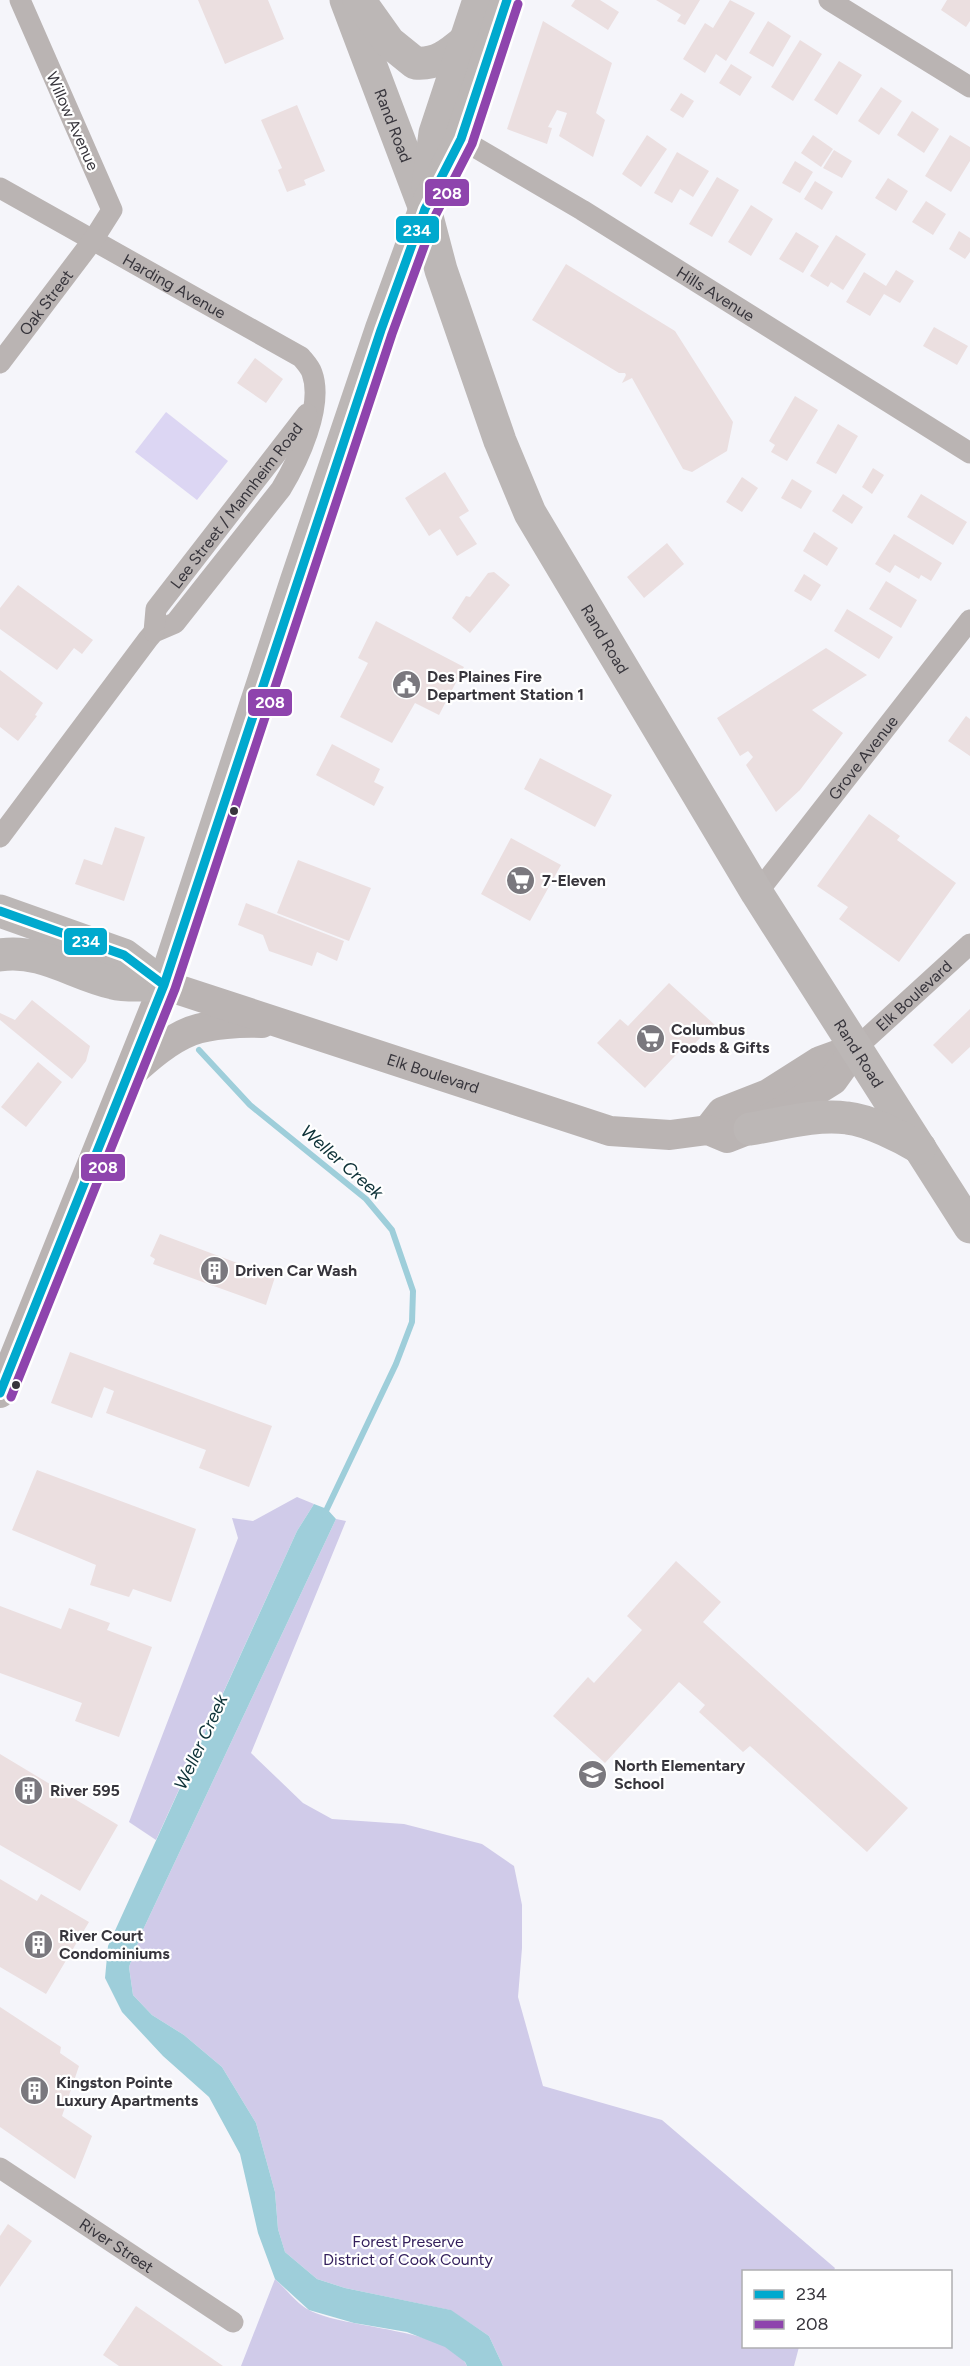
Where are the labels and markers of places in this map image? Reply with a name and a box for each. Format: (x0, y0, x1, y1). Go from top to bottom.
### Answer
place label: Des Plaines Fire Department Station 1 (427, 667, 584, 704)
public building icon: Des Plaines Fire Department Station 1 (390, 669, 422, 701)
unlabelled marker (228, 805, 240, 817)
supermarket icon: 7-Eleven (505, 864, 537, 896)
place label: 7-Eleven (542, 871, 606, 890)
place label: Columbus Foods & Gifts (671, 1020, 770, 1057)
supermarket icon: Columbus Foods & Gifts (634, 1022, 666, 1054)
building icon: Driven Car Wash (198, 1254, 230, 1286)
place label: Driven Car Wash (235, 1261, 357, 1280)
unlabelled marker (10, 1379, 22, 1391)
place label: North Elementary School (614, 1756, 746, 1793)
school or university icon: North Elementary School (577, 1758, 609, 1790)
building icon: River 595 (13, 1774, 45, 1806)
place label: River 595 (50, 1781, 120, 1800)
place label: River Court Condominiums (59, 1926, 170, 1963)
building icon: River Court Condominiums (22, 1928, 54, 1960)
place label: Kingston Pointe Luxury Apartments (56, 2073, 199, 2110)
building icon: Kingston Pointe Luxury Apartments (19, 2075, 51, 2107)

